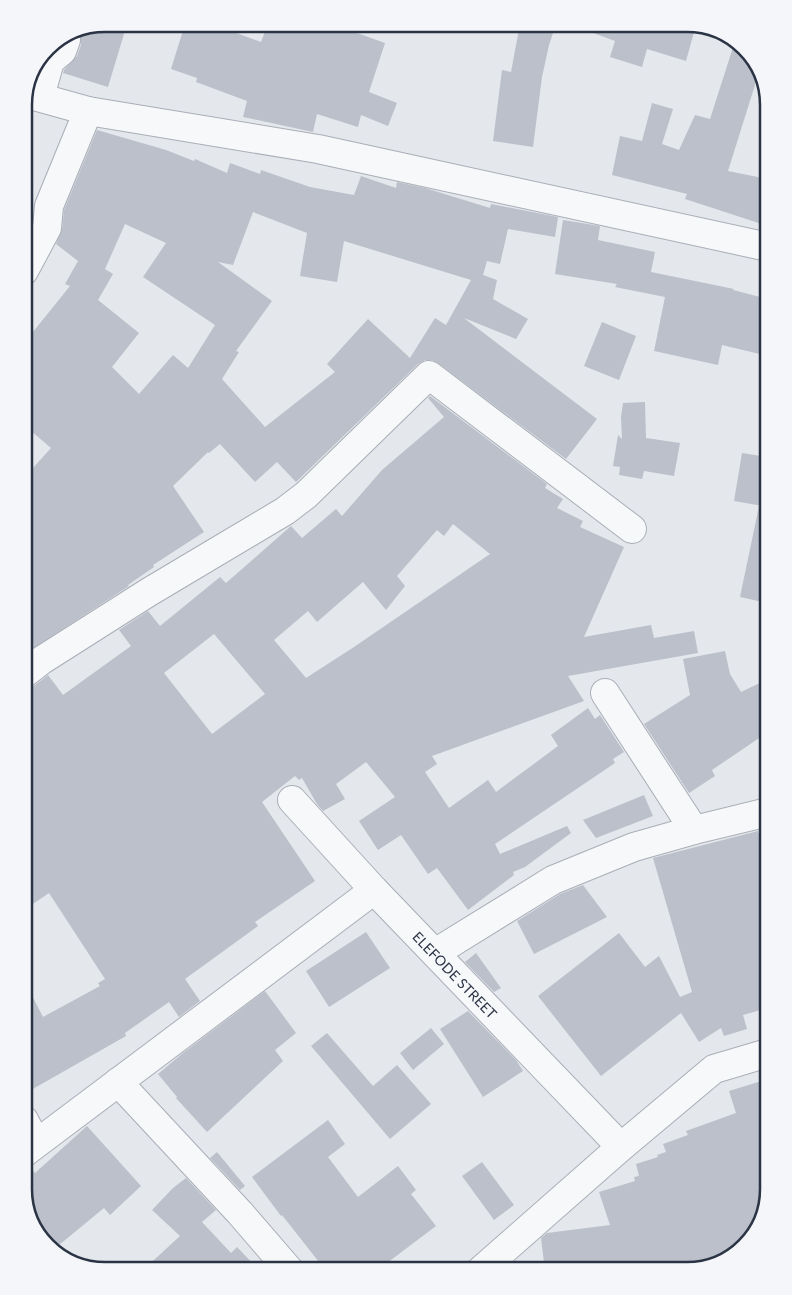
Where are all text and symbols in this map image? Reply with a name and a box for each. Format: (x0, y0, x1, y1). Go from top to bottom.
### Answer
street label: ELEFODE STREET (410, 928, 501, 1022)

